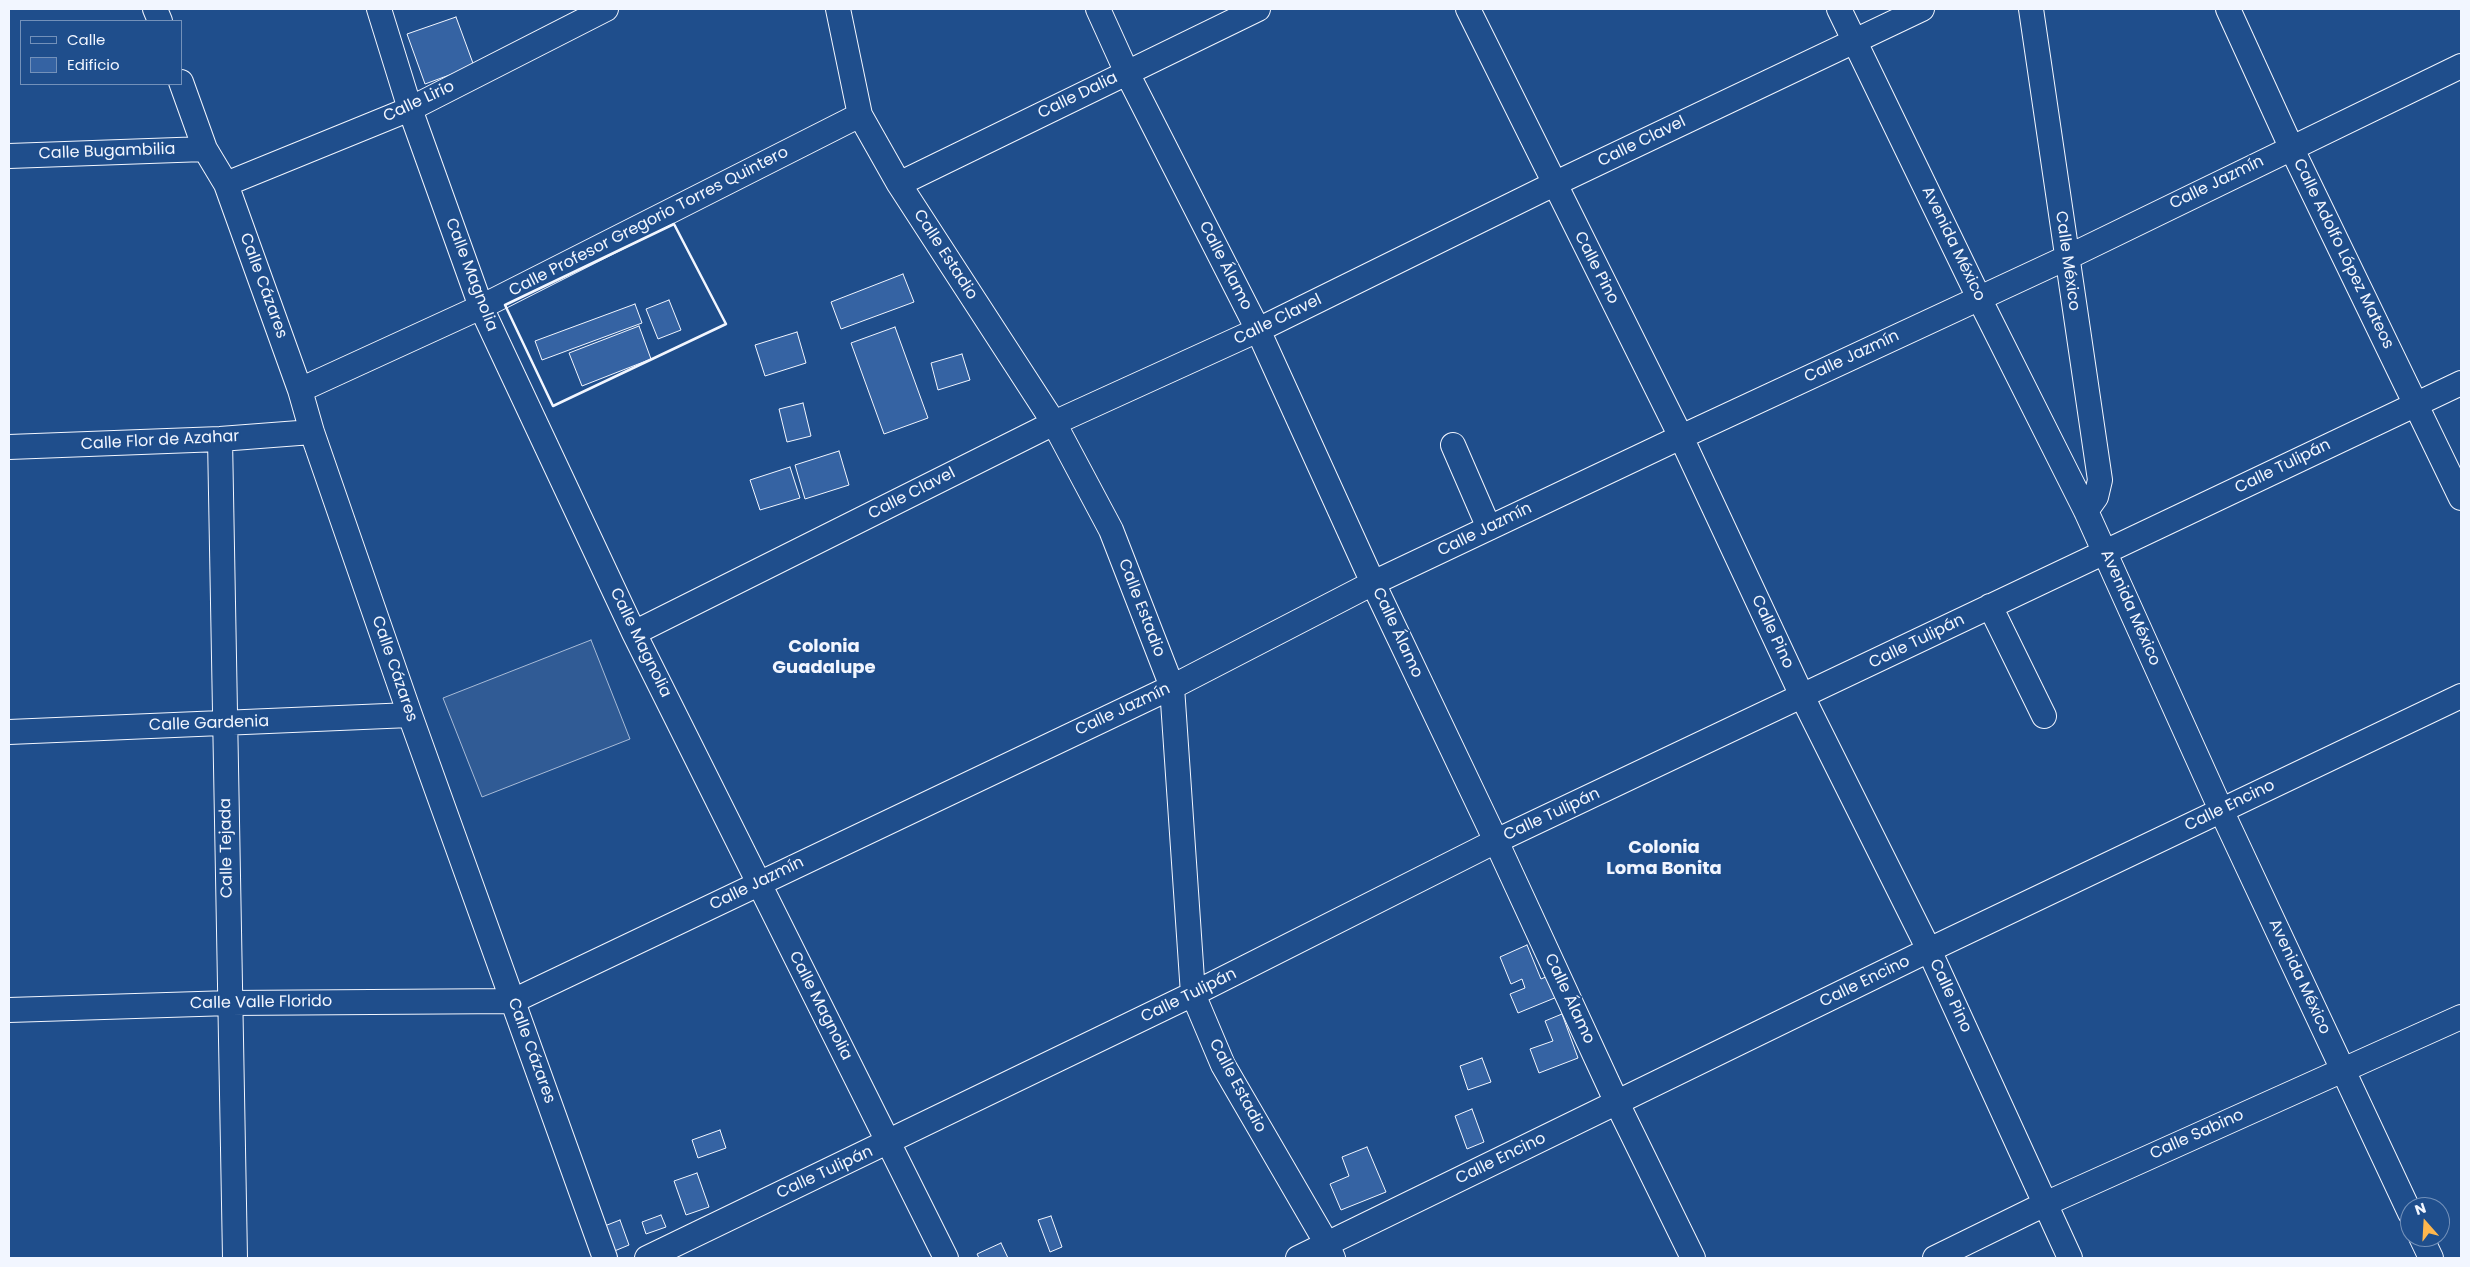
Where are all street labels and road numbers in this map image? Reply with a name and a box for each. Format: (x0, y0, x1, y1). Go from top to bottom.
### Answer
street label: Calle Dalia (1035, 69, 1121, 123)
street label: Calle Lirio (380, 77, 458, 127)
street label: Calle Clavel (1595, 113, 1689, 171)
street label: Calle Bugambilia (38, 140, 176, 164)
street label: Calle Profesor Gregorio Torres Quintero (506, 143, 792, 301)
street label: Calle Jazmín (2167, 152, 2267, 214)
street label: Calle Adolfo López Mateos (2289, 156, 2397, 352)
street label: Avenida México (1917, 184, 1989, 304)
street label: Calle Estadio (909, 206, 981, 304)
street label: Calle México (2051, 210, 2083, 312)
street label: Calle Magnolia (441, 216, 501, 334)
street label: Calle Álamo (1194, 218, 1256, 314)
street label: Calle Pino (1570, 228, 1622, 308)
street label: Calle Cázares (235, 231, 291, 341)
street label: Calle Clavel (1231, 291, 1325, 349)
street label: Calle Jazmín (1802, 327, 1902, 387)
street label: Calle Flor de Azahar (80, 427, 240, 455)
street label: Calle Tulipán (2232, 436, 2334, 498)
street label: Calle Clavel (865, 464, 959, 524)
street label: Calle Jazmín (1435, 499, 1535, 561)
street label: Avenida México (2096, 547, 2164, 669)
street label: Calle Estadio (1114, 556, 1168, 660)
street label: Calle Magnolia (605, 585, 675, 701)
street label: Calle Álamo (1368, 585, 1426, 681)
street label: Calle Pino (1747, 592, 1797, 672)
street label: Calle Tulipán (1866, 611, 1968, 673)
street label: Calle Cázares (367, 614, 421, 724)
street label: Calle Jazmín (1073, 680, 1173, 740)
street label: Calle Gardenia (149, 712, 269, 736)
street label: Calle Encino (2182, 776, 2278, 836)
street label: Calle Tulipán (1501, 784, 1603, 846)
street label: Calle Tejada (217, 798, 237, 898)
street label: Calle Jazmín (707, 853, 807, 915)
street label: Avenida México (2264, 916, 2334, 1038)
street label: Calle Magnolia (784, 948, 856, 1064)
street label: Calle Álamo (1540, 951, 1598, 1047)
street label: Calle Encino (1817, 952, 1913, 1012)
street label: Calle Pino (1925, 956, 1975, 1036)
street label: Calle Tulipán (1138, 965, 1240, 1027)
street label: Calle Valle Florido (190, 992, 332, 1014)
street label: Calle Cázares (503, 996, 559, 1106)
street label: Calle Estadio (1204, 1036, 1270, 1136)
street label: Calle Sabino (2147, 1106, 2247, 1164)
street label: Calle Encino (1453, 1129, 1549, 1189)
street label: Calle Tulipán (774, 1142, 876, 1204)

